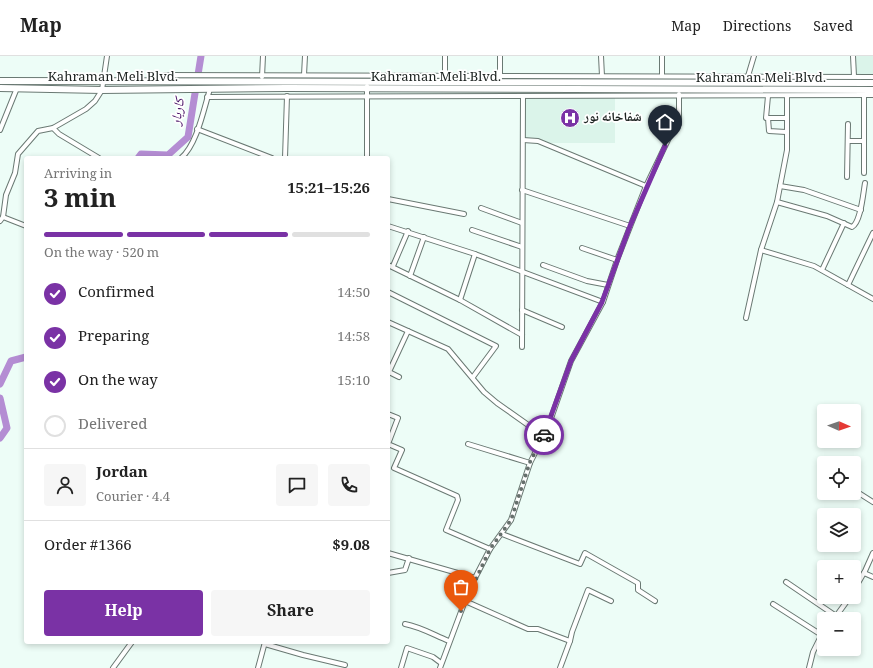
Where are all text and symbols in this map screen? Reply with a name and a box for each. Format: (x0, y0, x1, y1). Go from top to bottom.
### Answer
text: Map (20, 12, 62, 44)
text: Map (671, 16, 701, 40)
text: Directions (723, 16, 791, 40)
text: Saved (813, 16, 853, 40)
street label: Kahraman Meli Blvd. (48, 67, 178, 89)
street label: Kahraman Meli Blvd. (371, 67, 501, 89)
street label: Kahraman Meli Blvd. (696, 68, 826, 90)
water label: کاربار (165, 94, 193, 128)
pin (648, 105, 682, 146)
hospital icon: شفاخانه نور (559, 107, 581, 129)
place label: شفاخانه نور (583, 107, 642, 129)
icon: home (654, 111, 676, 133)
text: Arriving in (44, 164, 112, 186)
text: 15:21–15:26 (287, 177, 370, 203)
text: 3 min (44, 179, 116, 223)
text: On the way · 520 m (44, 243, 159, 265)
text: Confirmed (78, 281, 154, 307)
icon: check (44, 283, 66, 305)
text: 14:50 (337, 283, 370, 305)
text: Preparing (78, 325, 149, 351)
icon: check (44, 327, 66, 349)
text: 14:58 (337, 327, 370, 349)
text: On the way (78, 369, 158, 395)
icon: check (44, 371, 66, 393)
text: 15:10 (337, 371, 370, 393)
north arrow (817, 404, 861, 448)
map controls (817, 404, 861, 656)
text: Delivered (78, 413, 147, 439)
courier (524, 415, 564, 455)
icon: car (533, 424, 555, 446)
button: locate (817, 456, 861, 500)
text: Jordan (96, 461, 148, 487)
button: person (44, 464, 86, 506)
button: chat (276, 464, 318, 506)
button: phone (328, 464, 370, 506)
text: Courier · 4.4 (96, 487, 170, 509)
button: layers (817, 508, 861, 552)
text: Order #1366 (44, 534, 132, 560)
text: $9.08 (332, 534, 370, 560)
button: + (817, 560, 861, 604)
pin (444, 570, 478, 611)
icon: bag (450, 576, 472, 598)
button: Help (44, 590, 203, 636)
button: Share (211, 590, 370, 636)
button: − (817, 612, 861, 656)

